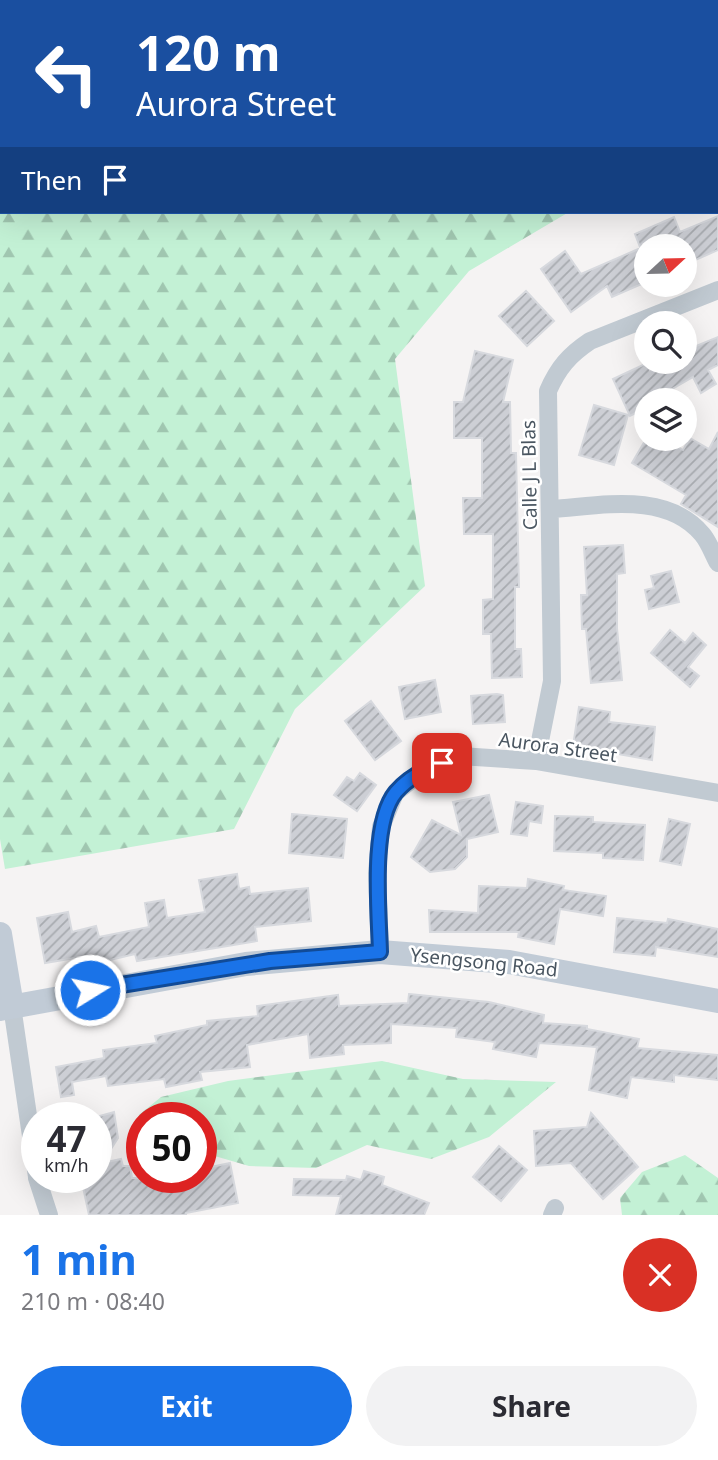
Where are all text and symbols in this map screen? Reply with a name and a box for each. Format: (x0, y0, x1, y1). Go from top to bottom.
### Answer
text: 120 m (136, 19, 281, 85)
icon: left (21, 28, 112, 119)
text: Aurora Street (136, 82, 336, 125)
icon: arrive (96, 161, 134, 199)
text: Then (21, 162, 82, 198)
north arrow (634, 234, 696, 298)
map controls (634, 234, 697, 451)
button: search (634, 311, 697, 374)
button: layers (634, 388, 697, 451)
street label: Calle J L Blas (515, 420, 543, 530)
street label: Aurora Street (497, 726, 619, 768)
pin (412, 733, 472, 793)
icon: arrive (423, 744, 461, 782)
street label: Ysengsong Road (409, 941, 559, 983)
position arrow (53, 953, 127, 1027)
speed limit sign: 50 (126, 1102, 217, 1193)
text: 47 (46, 1115, 87, 1162)
text: km/h (44, 1153, 89, 1177)
text: 1 min (21, 1230, 137, 1287)
button: close (623, 1238, 697, 1312)
text: 210 m · 08:40 (21, 1285, 165, 1317)
button: Exit (21, 1366, 352, 1446)
button: Share (366, 1366, 697, 1446)

